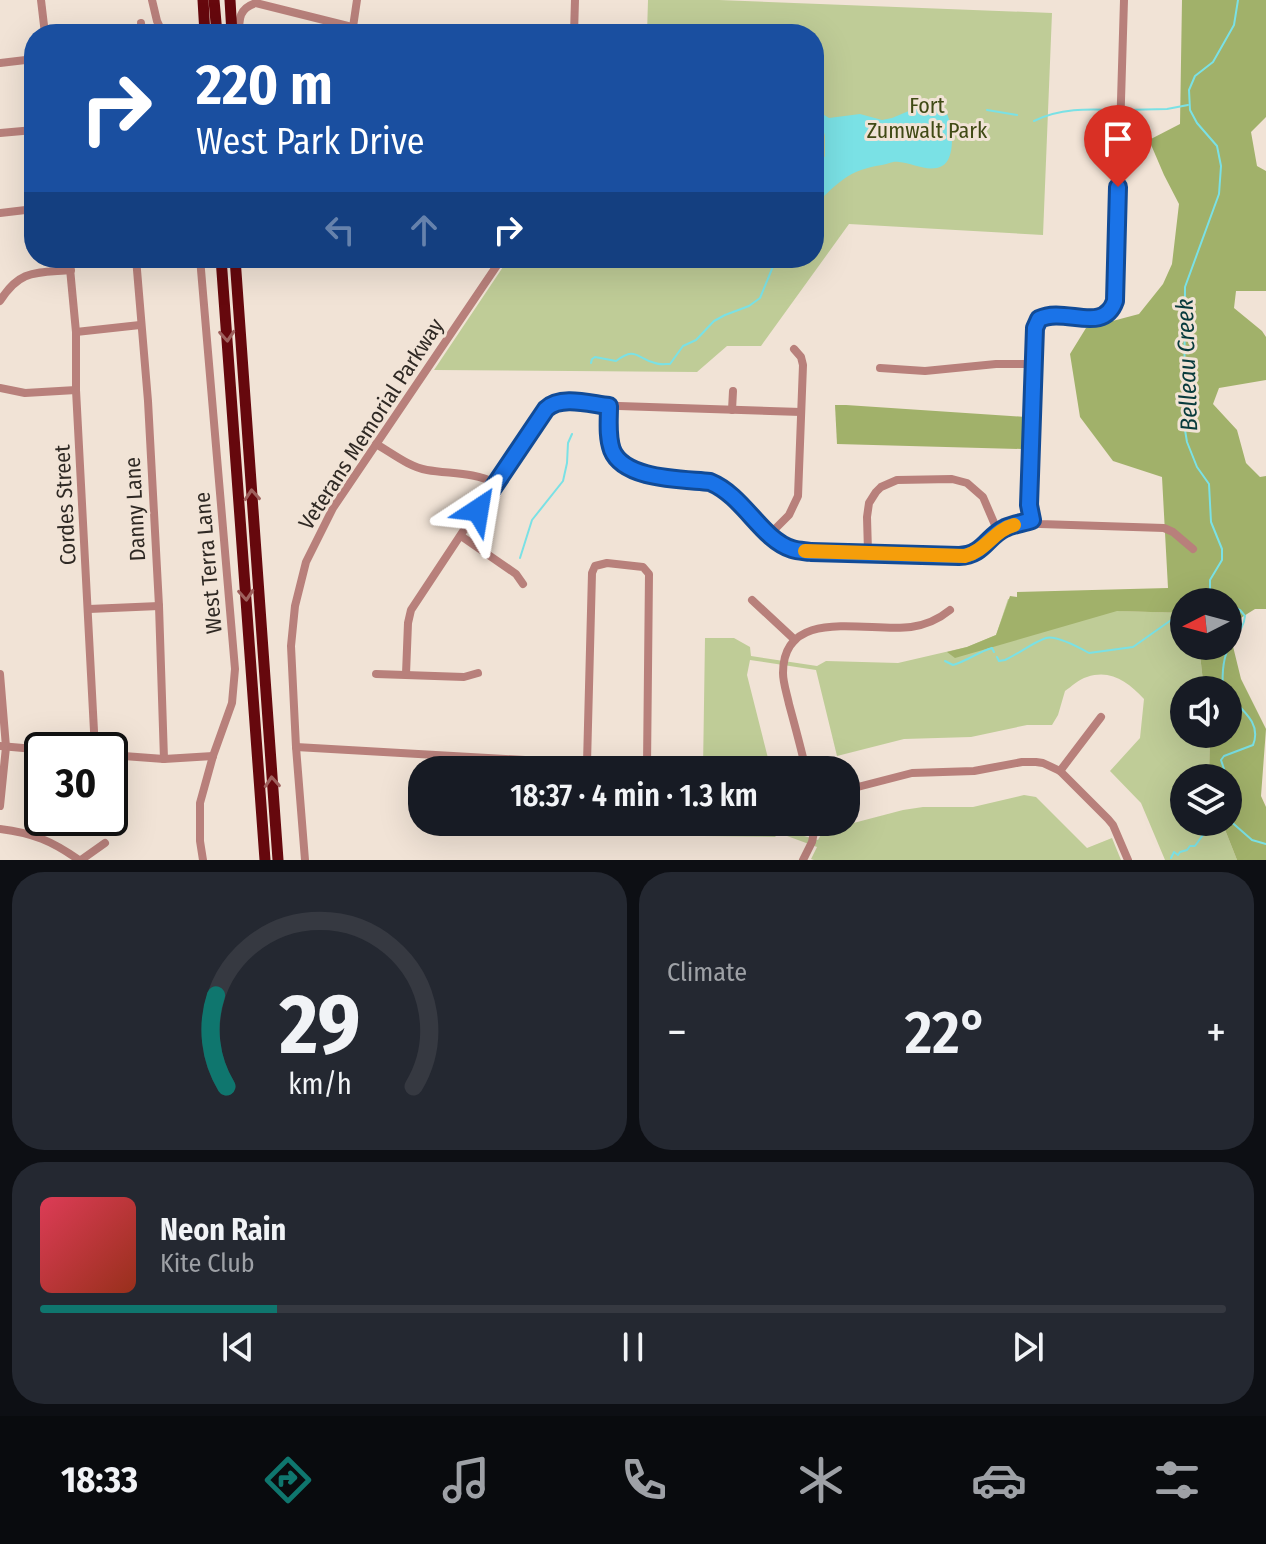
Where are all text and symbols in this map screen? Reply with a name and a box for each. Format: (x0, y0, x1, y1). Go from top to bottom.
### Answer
text: 220 m (196, 52, 333, 119)
icon: right (64, 56, 168, 160)
park label: Fort Zumwalt Park (867, 92, 988, 144)
pin (1084, 105, 1152, 187)
icon: arrive (1096, 117, 1140, 161)
text: West Park Drive (196, 120, 425, 164)
icon: left (318, 208, 362, 252)
icon: ahead (402, 208, 446, 252)
icon: right (486, 208, 530, 252)
water label: Belleau Creek (1171, 298, 1203, 432)
street label: Veterans Memorial Parkway (293, 313, 450, 535)
one-way arrow (218, 330, 235, 343)
street label: Cordes Street (48, 443, 82, 566)
street label: Danny Lane (119, 456, 151, 562)
position arrow (436, 468, 520, 552)
one-way arrow (244, 488, 261, 501)
street label: West Terra Lane (188, 491, 228, 635)
north arrow (1170, 588, 1242, 660)
map controls (1170, 588, 1242, 836)
one-way arrow (237, 589, 254, 602)
button: sound (1170, 676, 1242, 748)
speed limit sign: 30 (24, 732, 128, 836)
button: layers (1170, 764, 1242, 836)
one-way arrow (264, 775, 281, 788)
text: 18:37 · 4 min · 1.3 km (510, 778, 758, 814)
text: Climate (667, 957, 747, 988)
text: 29 (278, 975, 360, 1075)
text: 22° (905, 997, 988, 1069)
text: − (667, 1006, 687, 1059)
text: + (1206, 1006, 1226, 1059)
text: km/h (288, 1067, 351, 1102)
text: Neon Rain (160, 1212, 286, 1248)
text: Kite Club (160, 1248, 255, 1279)
icon: previous (216, 1325, 260, 1369)
icon: pause (611, 1325, 655, 1369)
icon: next (1006, 1325, 1050, 1369)
icon: directions (260, 1452, 316, 1508)
icon: music (438, 1452, 494, 1508)
icon: phone (616, 1452, 672, 1508)
icon: climate (793, 1452, 849, 1508)
icon: car (971, 1452, 1027, 1508)
icon: filters (1149, 1452, 1205, 1508)
text: 18:33 (61, 1458, 138, 1502)

